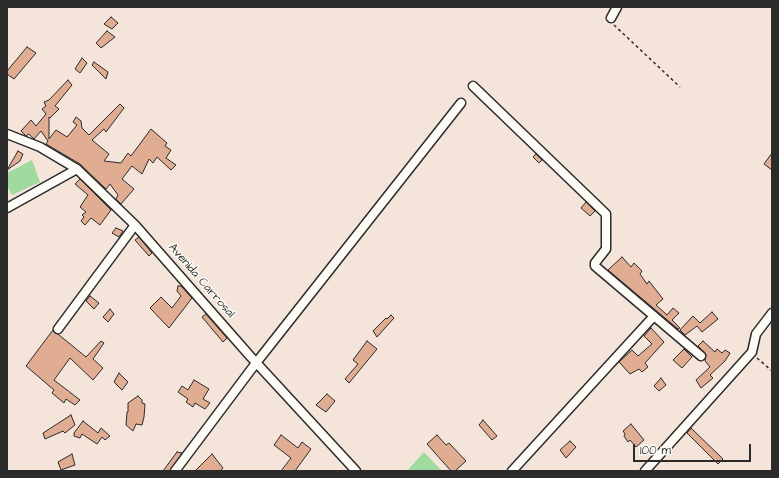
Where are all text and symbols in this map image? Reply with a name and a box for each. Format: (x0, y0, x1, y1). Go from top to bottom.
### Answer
street label: Avenida Carrosal (165, 241, 237, 321)
scale bar (635, 436, 753, 462)
text: 100 m (640, 442, 671, 459)

